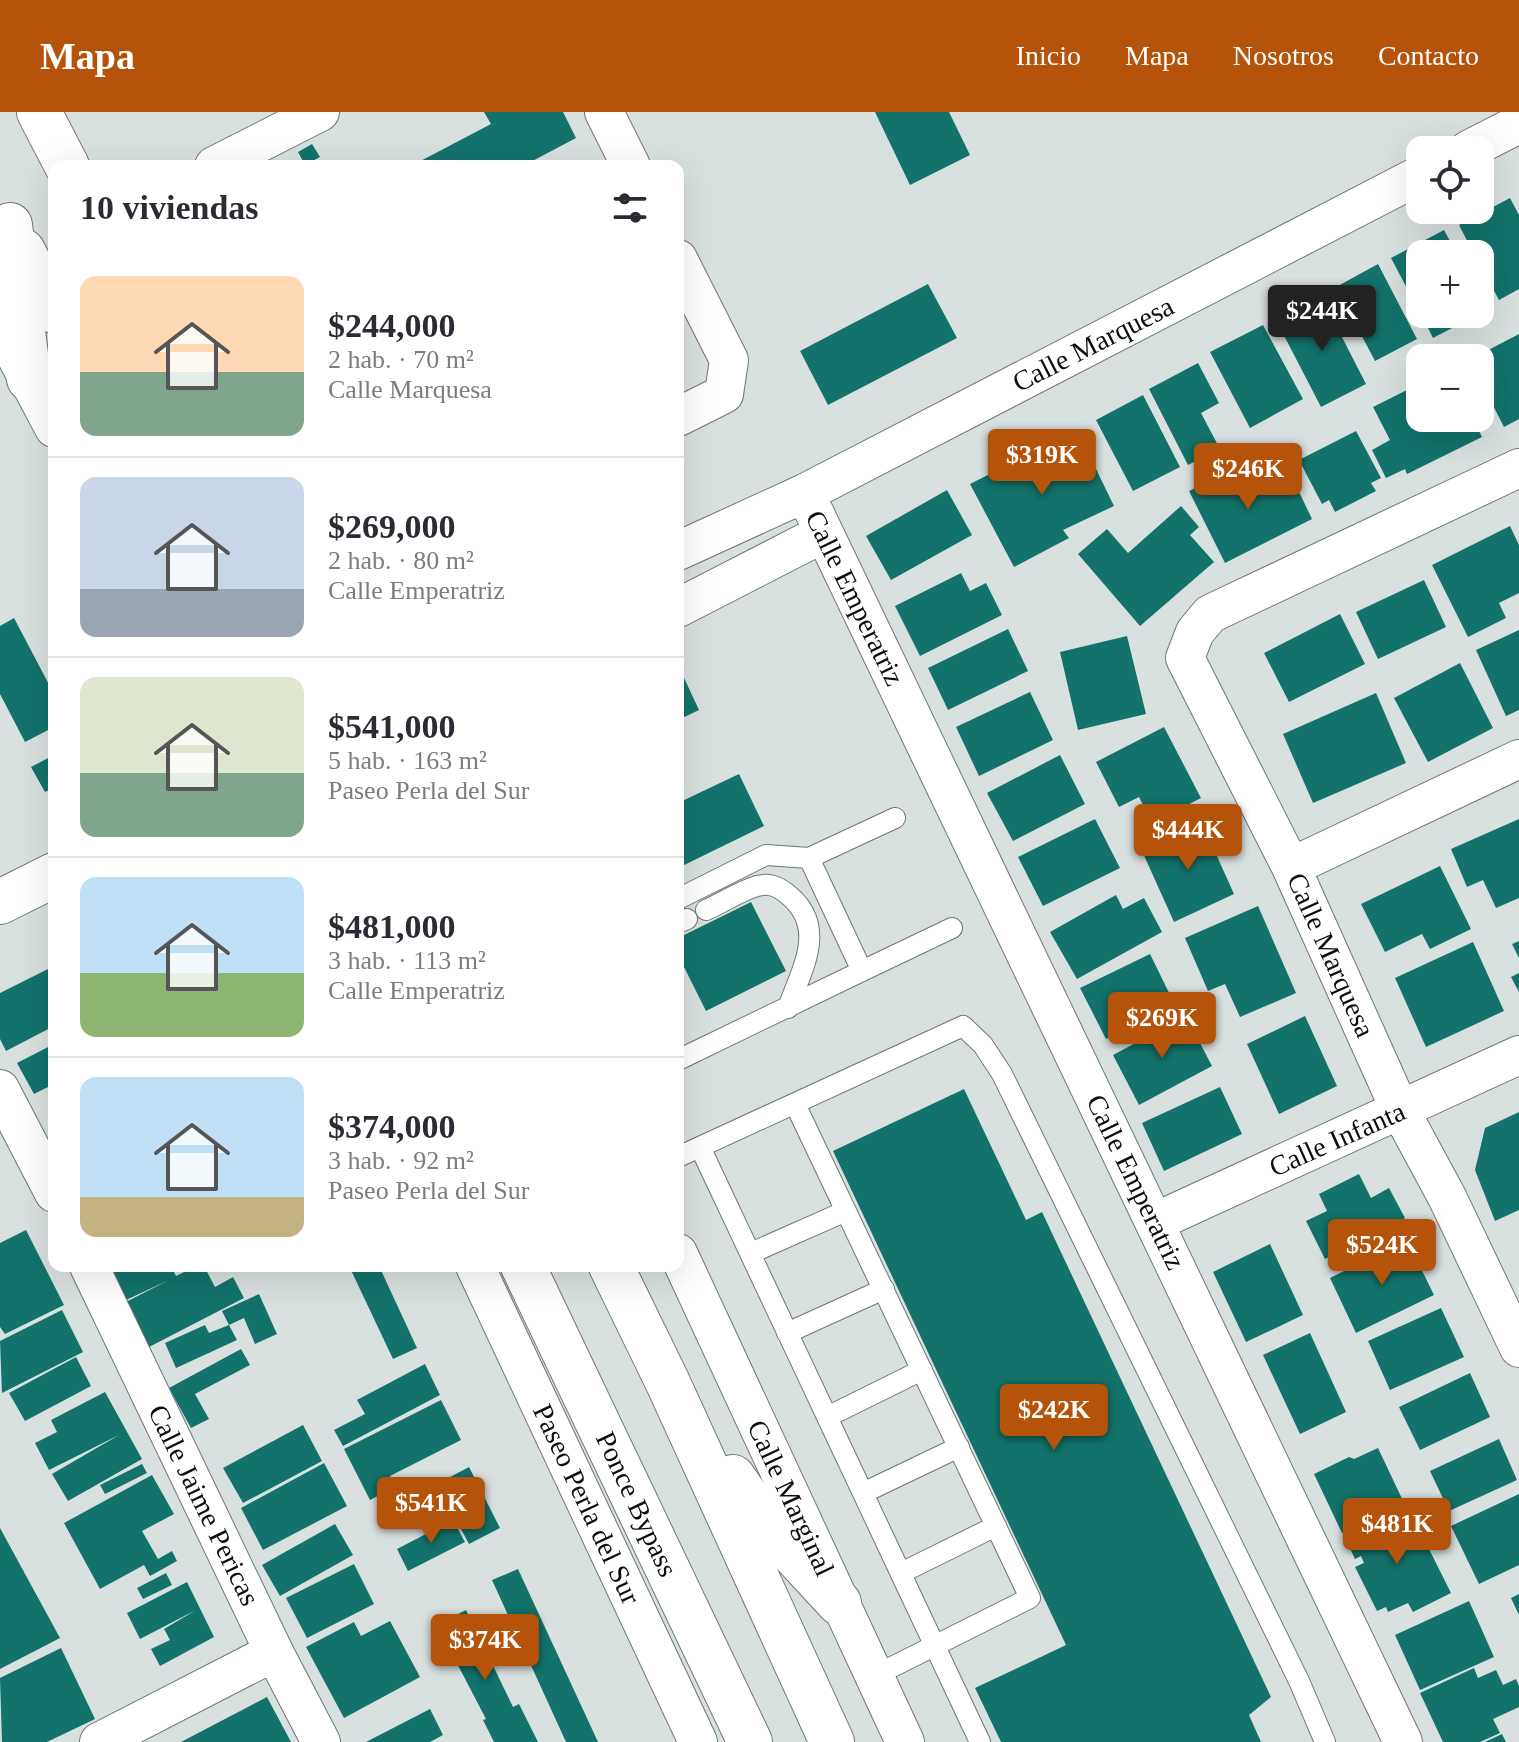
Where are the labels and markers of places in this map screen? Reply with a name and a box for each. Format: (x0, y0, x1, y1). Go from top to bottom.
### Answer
pin: $244K (1266, 285, 1378, 353)
pin: $319K (986, 429, 1098, 497)
pin: $246K (1192, 443, 1304, 511)
pin: $444K (1132, 804, 1244, 872)
pin: $269K (1106, 992, 1218, 1060)
pin: $524K (1326, 1219, 1438, 1287)
pin: $242K (998, 1384, 1110, 1452)
pin: $541K (375, 1477, 487, 1545)
pin: $481K (1341, 1498, 1453, 1566)
pin: $374K (429, 1614, 541, 1682)

